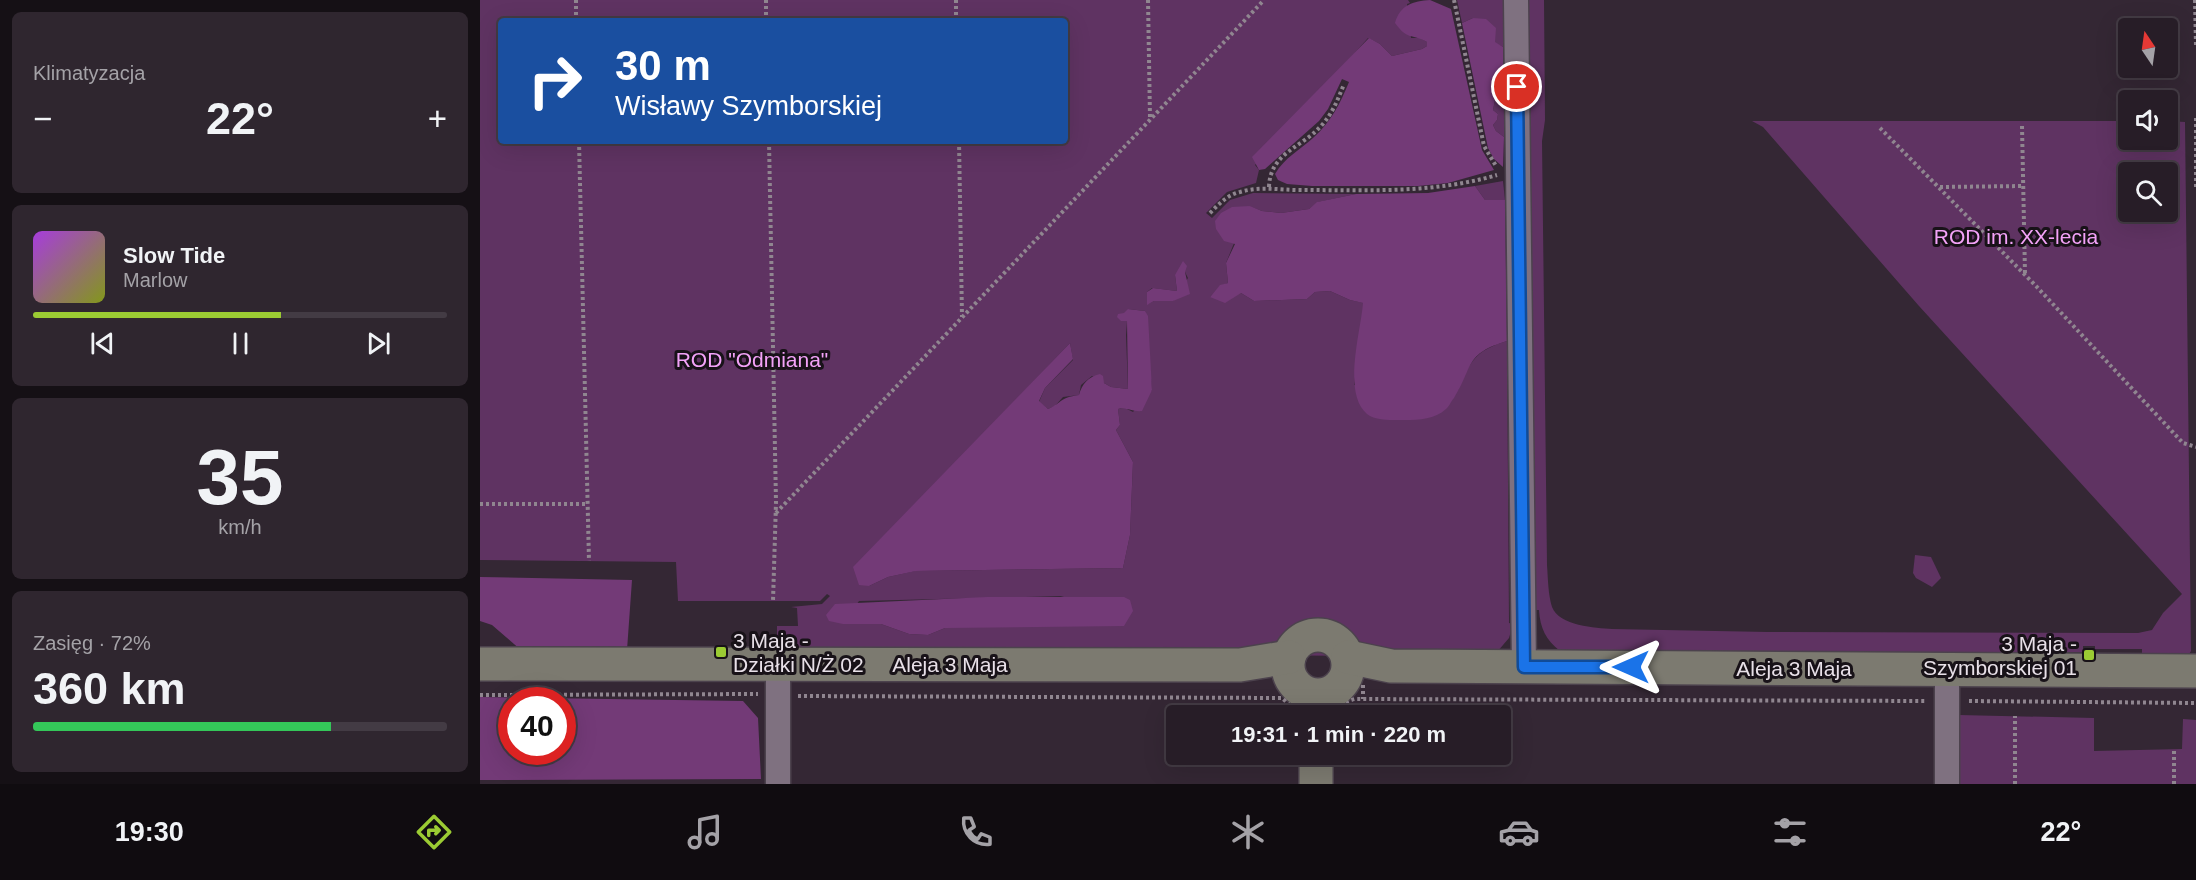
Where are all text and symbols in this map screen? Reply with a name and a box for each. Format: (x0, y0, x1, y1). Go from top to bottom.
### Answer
north arrow (2118, 18, 2178, 78)
map controls (2118, 18, 2178, 222)
icon: right (516, 42, 594, 120)
text: 30 m (615, 42, 711, 89)
pin (1491, 61, 1542, 112)
text: Klimatyzacja (33, 62, 145, 84)
icon: arrive (1500, 70, 1533, 103)
button: sound (2118, 90, 2178, 150)
text: Wisławy Szymborskiej (615, 91, 882, 121)
text: 22° (206, 93, 274, 144)
text: − (33, 100, 52, 137)
text: + (428, 100, 447, 137)
button: search (2118, 162, 2178, 222)
park label: ROD im. XX-lecia (1934, 225, 2099, 248)
text: Slow Tide (123, 243, 225, 268)
text: Marlow (123, 269, 187, 291)
icon: previous (86, 327, 119, 360)
icon: pause (224, 327, 257, 360)
icon: next (362, 327, 395, 360)
park label: ROD "Odmiana" (676, 348, 828, 371)
text: 35 (197, 433, 283, 521)
text: km/h (218, 516, 262, 538)
place label: 3 Maja - Działki N/Ż 02 (733, 629, 864, 676)
text: Zasięg · 72% (33, 632, 151, 654)
place label: 3 Maja - Szymborskiej 01 (1923, 632, 2077, 679)
position arrow (1599, 635, 1663, 699)
marker: 3 Maja - Działki N/Ż 02 (714, 645, 728, 659)
marker: 3 Maja - Szymborskiej 01 (2082, 648, 2096, 662)
street label: Aleja 3 Maja (892, 653, 1008, 676)
street label: Aleja 3 Maja (1736, 657, 1852, 680)
text: 360 km (33, 663, 186, 714)
speed limit sign: 40 (498, 687, 576, 765)
text: 19:31 · 1 min · 220 m (1231, 722, 1446, 747)
icon: directions (413, 811, 455, 853)
icon: music (684, 811, 726, 853)
icon: phone (955, 811, 997, 853)
icon: climate (1227, 811, 1269, 853)
icon: car (1498, 811, 1540, 853)
icon: filters (1769, 811, 1811, 853)
text: 19:30 (115, 817, 184, 847)
text: 22° (2040, 817, 2081, 847)

